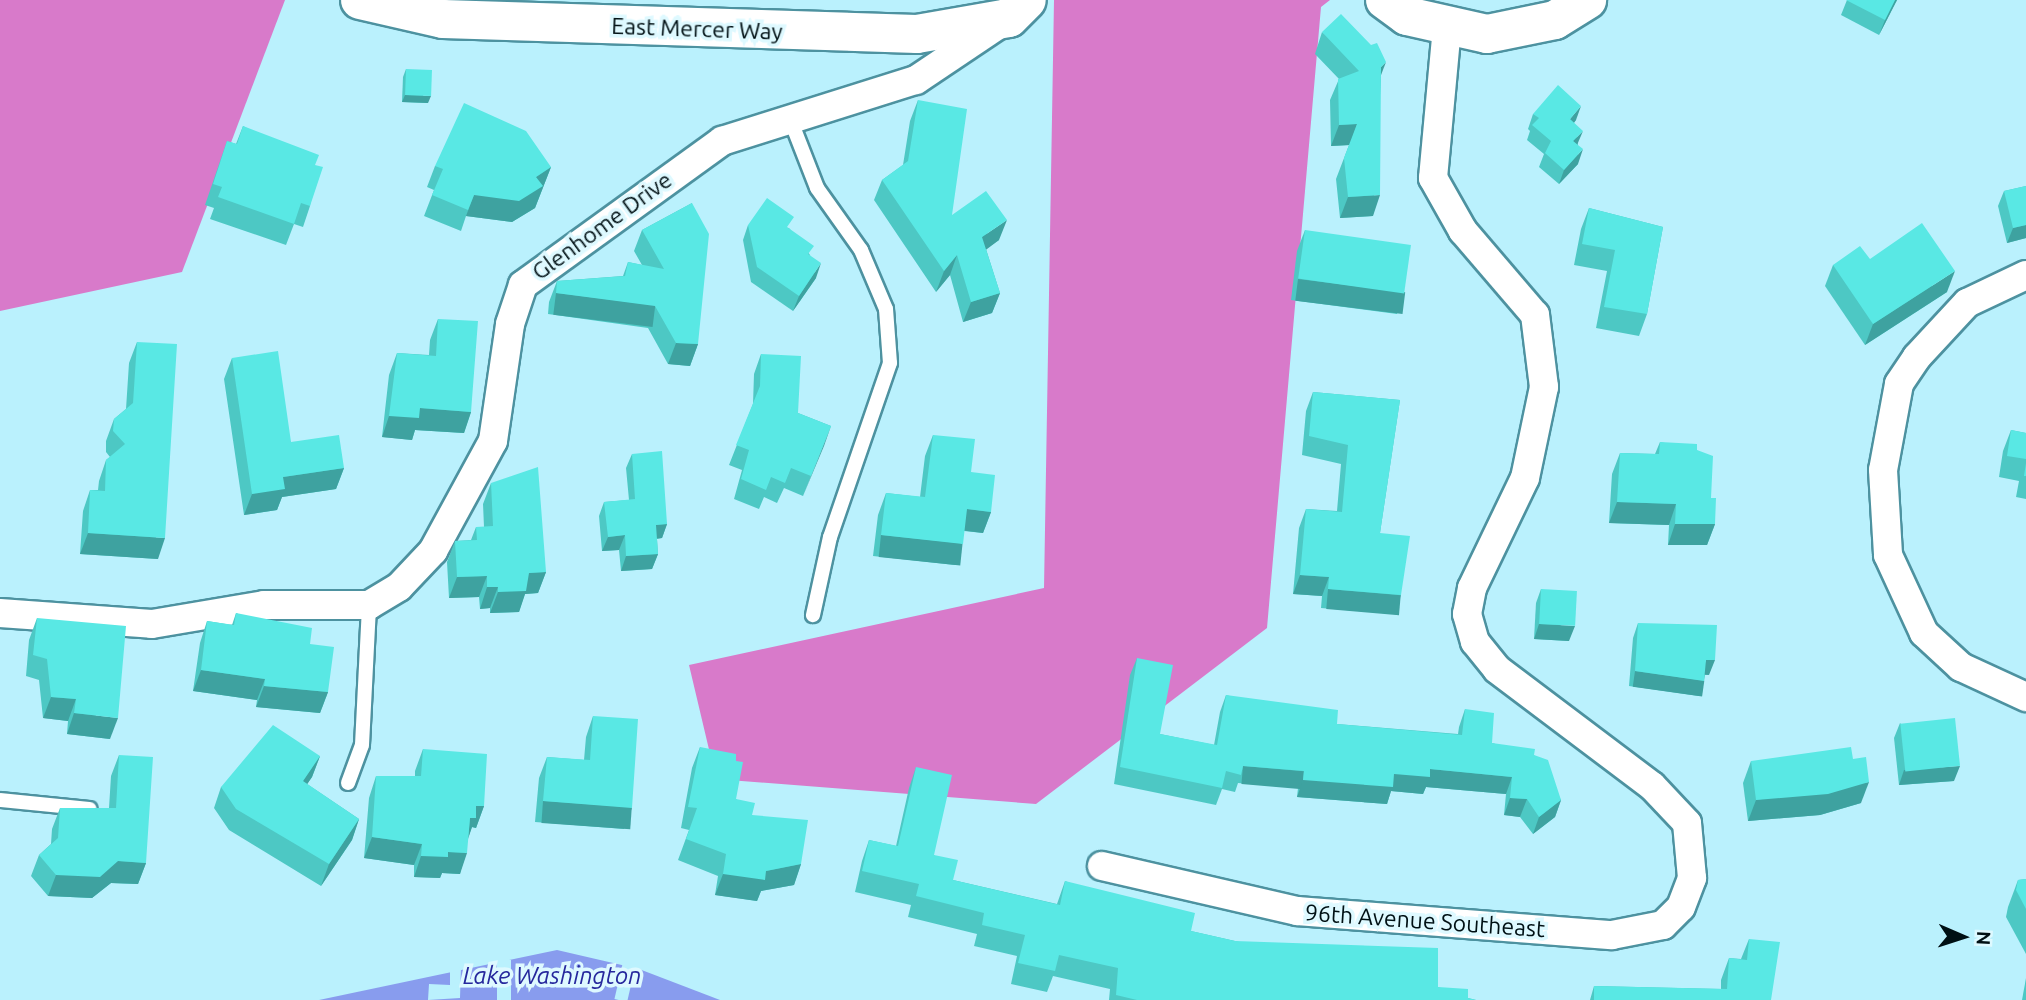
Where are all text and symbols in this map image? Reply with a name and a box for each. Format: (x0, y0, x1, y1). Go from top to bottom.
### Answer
street label: East Mercer Way (611, 12, 783, 46)
street label: Glenhome Drive (527, 166, 677, 286)
street label: 96th Avenue Southeast (1304, 899, 1546, 943)
north arrow (1928, 902, 1998, 972)
text: N (1973, 930, 1995, 946)
water label: Lake Washington (463, 962, 641, 990)

